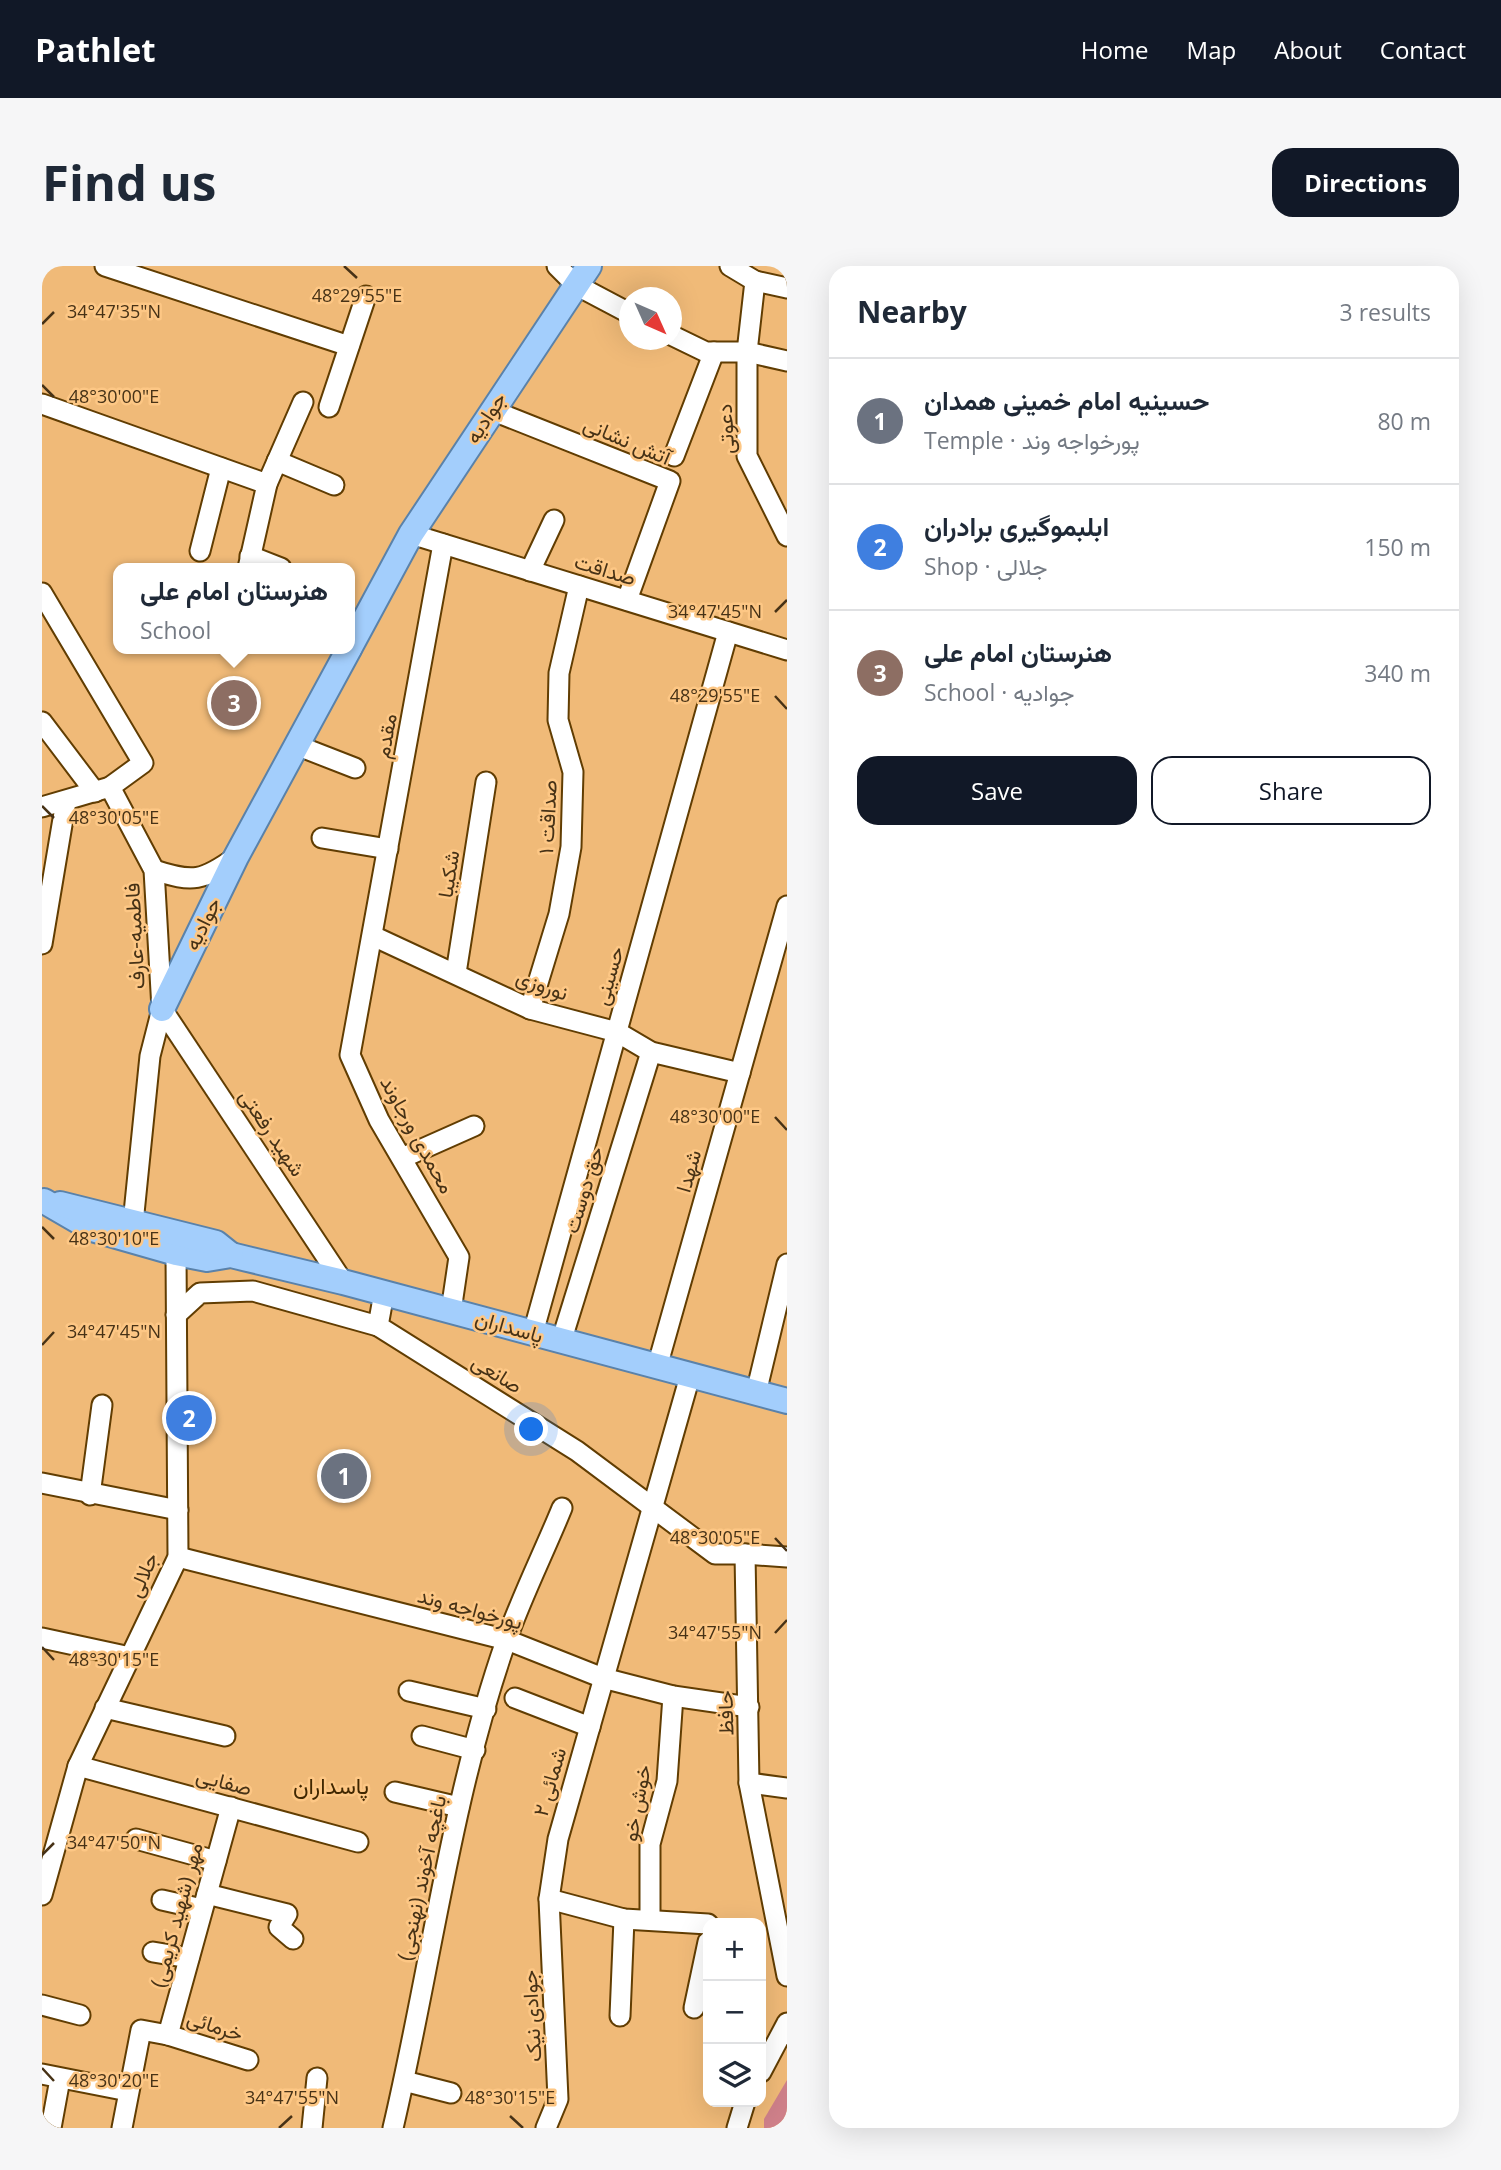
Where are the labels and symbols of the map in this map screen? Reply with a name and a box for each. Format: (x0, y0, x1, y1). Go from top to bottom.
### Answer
text: 48°29'55"E (312, 283, 402, 307)
north arrow (619, 287, 682, 350)
text: 34°47'35"N (67, 299, 161, 323)
text: 48°30'00"E (69, 384, 159, 408)
street label: جوادیه (458, 386, 512, 448)
street label: دعوتی (710, 403, 740, 455)
street label: آتش نشانی (579, 409, 677, 472)
street label: صداقت (571, 546, 639, 592)
text: 34°47'45"N (668, 599, 762, 623)
pin: 3 (211, 677, 257, 729)
text: 48°29'55"E (670, 683, 760, 707)
street label: مقدم (367, 711, 404, 761)
street label: صداقت ۱ (531, 779, 563, 855)
text: 48°30'05"E (69, 805, 159, 829)
street label: شکیبا (430, 848, 466, 900)
street label: فاطمیه-عارف (117, 882, 151, 990)
street label: جوادیه (177, 892, 227, 955)
street label: حسینی (586, 943, 630, 1008)
street label: نوروزی (512, 962, 572, 1006)
street label: محمدی ورجاوند (374, 1071, 462, 1198)
street label: شهید رفعتی (233, 1083, 312, 1182)
text: 48°30'00"E (670, 1104, 760, 1128)
street label: حق دوست (557, 1143, 610, 1237)
street label: شهدا (669, 1146, 707, 1195)
text: 48°30'10"E (69, 1226, 159, 1250)
street label: پاسداران (472, 1303, 547, 1350)
text: 34°47'45"N (67, 1319, 161, 1343)
street label: صانعی (467, 1347, 528, 1400)
pin: 2 (166, 1392, 212, 1444)
your location (514, 1412, 548, 1446)
pin: 1 (321, 1450, 367, 1502)
text: 48°30'05"E (670, 1525, 760, 1549)
street label: جلالی (120, 1548, 164, 1601)
street label: پورخواجه وند (414, 1581, 526, 1636)
text: 34°47'55"N (668, 1620, 762, 1644)
text: 48°30'15"E (69, 1647, 159, 1671)
street label: حافظ (711, 1690, 739, 1736)
street label: شمائی ۲ (526, 1744, 572, 1820)
street label: صفایی (193, 1760, 255, 1802)
street label: خوش خو (615, 1762, 657, 1843)
district label: پاسداران (293, 1769, 369, 1802)
street label: باغچه آخوند (نهنجی) (390, 1793, 453, 1963)
text: 34°47'50"N (67, 1830, 161, 1854)
street label: مهر (شهید کریمی) (143, 1839, 209, 1990)
street label: جوادی نیک (515, 1969, 547, 2063)
street label: خرمائی (184, 2003, 247, 2047)
text: 48°30'20"E (69, 2068, 159, 2092)
text: 34°47'55"N (245, 2085, 339, 2109)
text: 48°30'15"E (465, 2085, 555, 2109)

